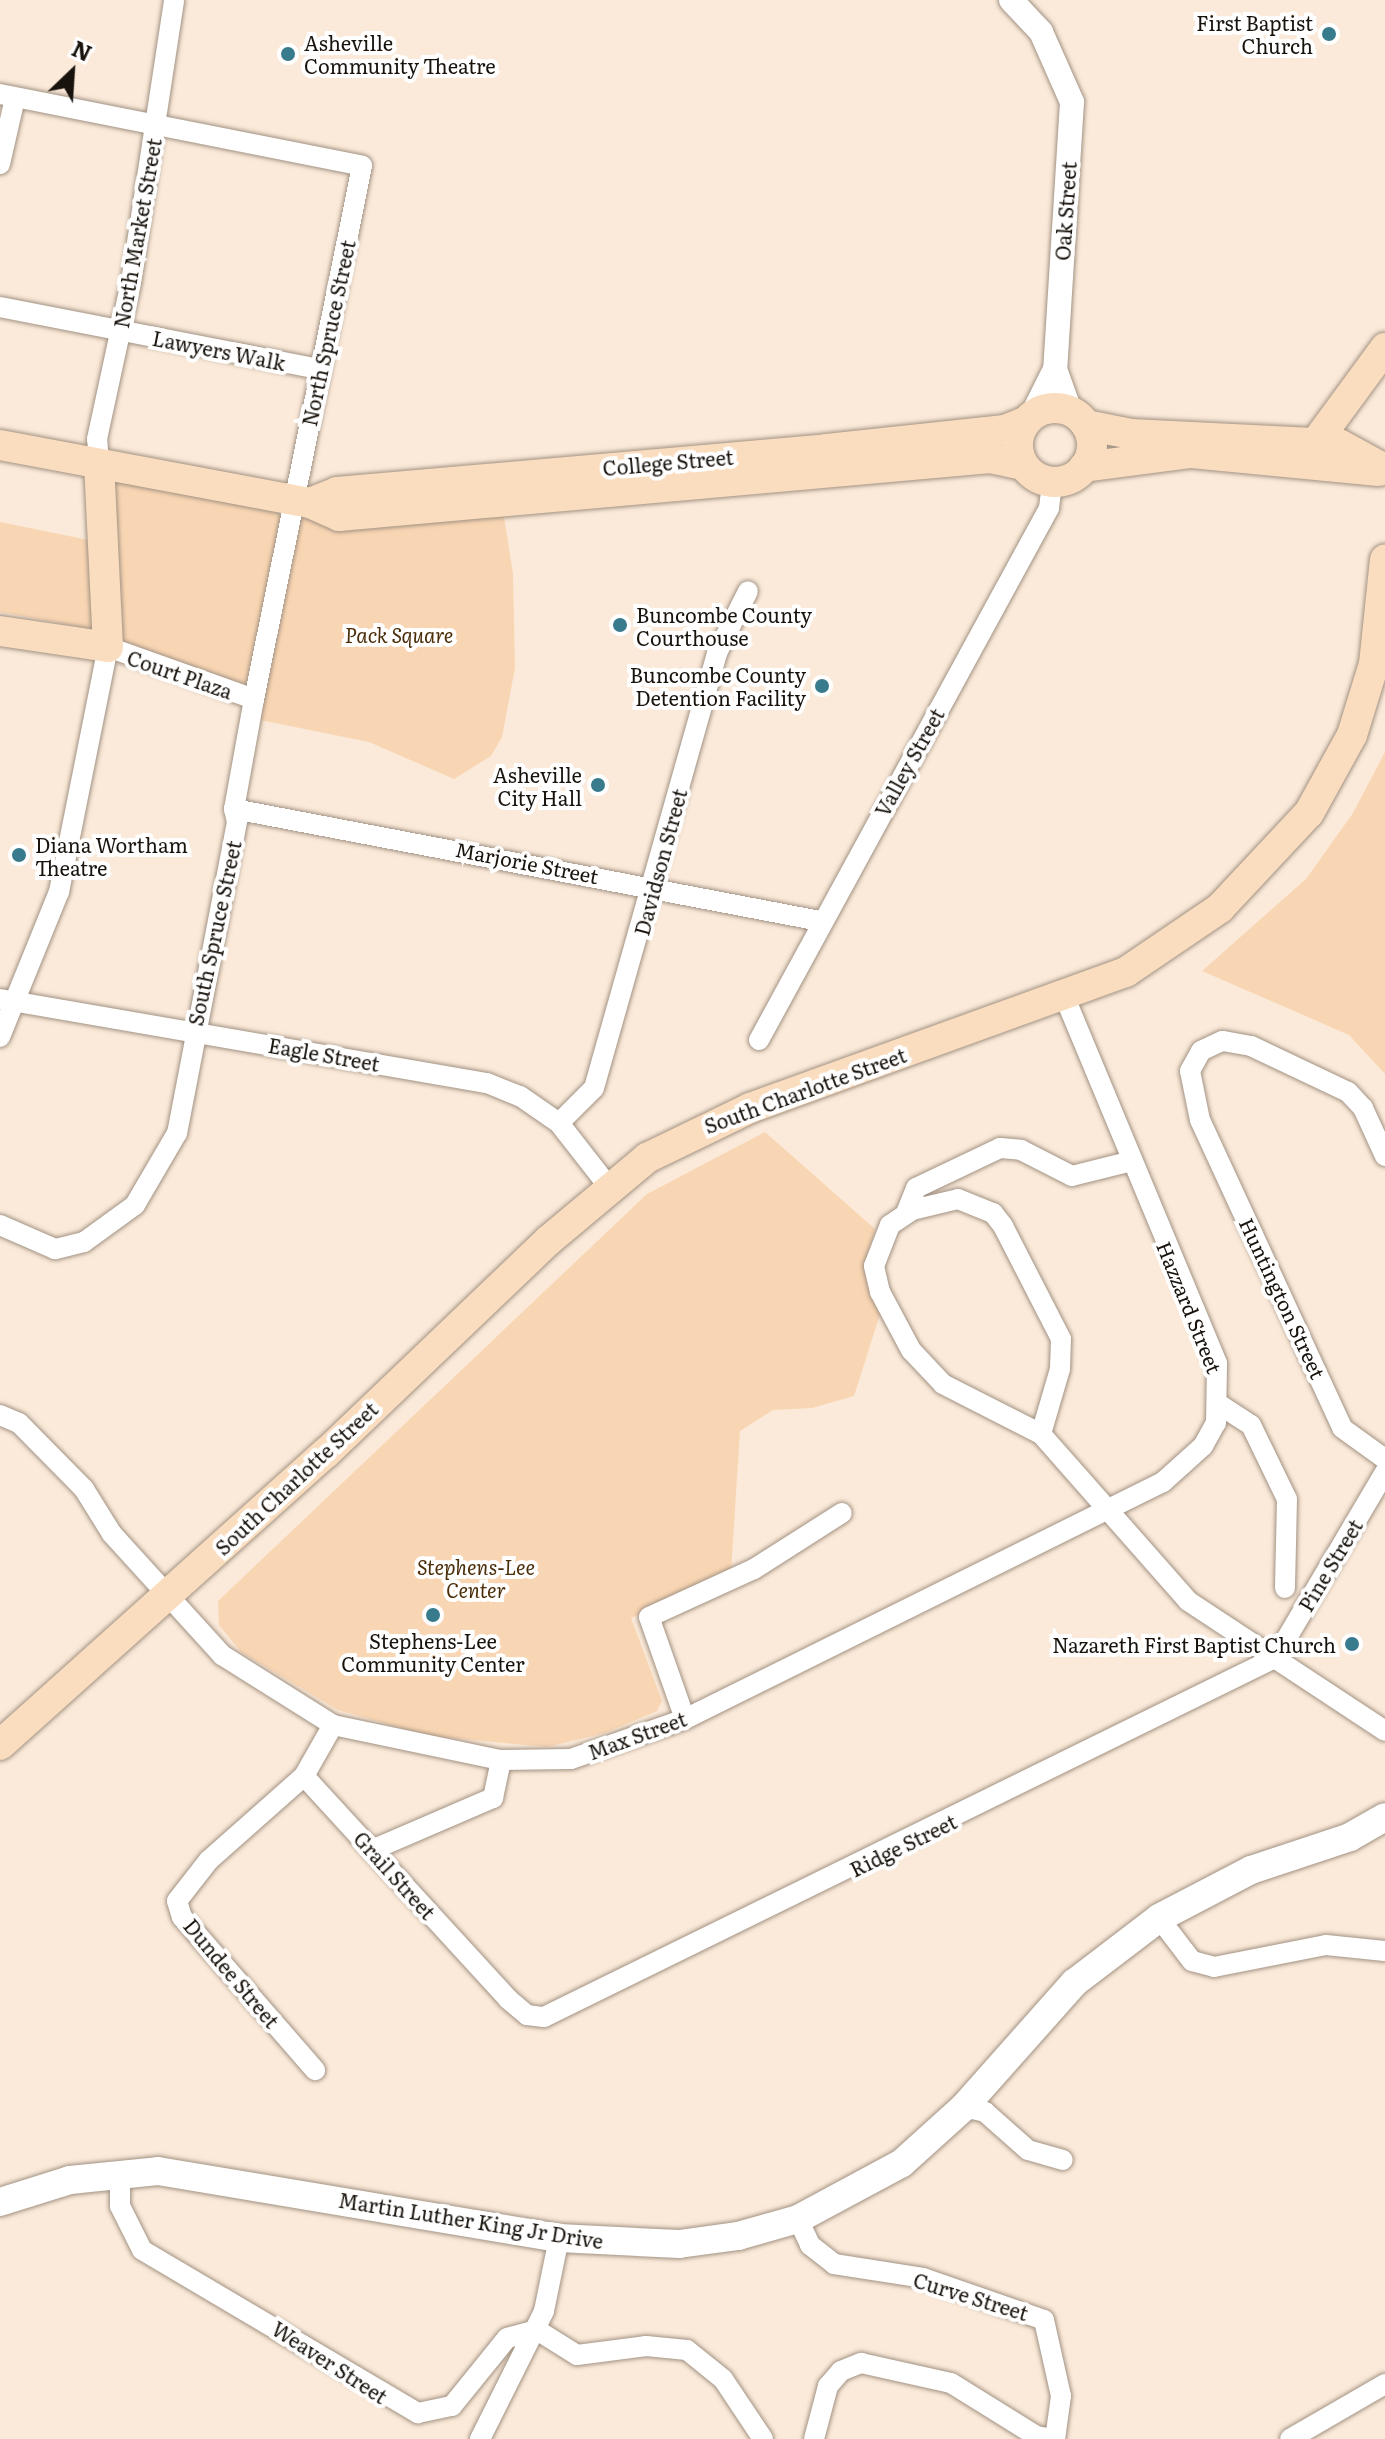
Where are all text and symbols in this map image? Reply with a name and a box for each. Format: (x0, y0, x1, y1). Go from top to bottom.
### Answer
place label: First Baptist Church (1196, 10, 1313, 57)
marker: First Baptist Church (1320, 25, 1338, 43)
place label: Asheville Community Theatre (304, 30, 496, 77)
text: N (67, 31, 98, 69)
north arrow (32, 32, 112, 112)
marker: Asheville Community Theatre (279, 45, 297, 63)
street label: North Market Street (108, 136, 166, 330)
street label: Oak Street (1050, 161, 1080, 261)
street label: North Spruce Street (297, 238, 359, 428)
street label: Lawyers Walk (151, 325, 287, 375)
street label: College Street (602, 444, 734, 480)
place label: Buncombe County Courthouse (636, 602, 812, 649)
marker: Buncombe County Courthouse (611, 616, 629, 634)
park label: Pack Square (345, 622, 453, 646)
street label: Court Plaza (124, 645, 236, 703)
place label: Buncombe County Detention Facility (630, 662, 806, 709)
marker: Buncombe County Detention Facility (813, 677, 831, 695)
street label: Valley Street (869, 704, 949, 820)
place label: Asheville City Hall (493, 762, 582, 809)
marker: Asheville City Hall (589, 776, 607, 794)
street label: Davidson Street (629, 786, 691, 938)
place label: Diana Wortham Theatre (35, 832, 188, 879)
street label: Marjorie Street (453, 836, 601, 888)
street label: South Spruce Street (183, 838, 245, 1028)
marker: Diana Wortham Theatre (10, 846, 28, 864)
street label: Eagle Street (266, 1032, 382, 1076)
street label: South Charlotte Street (701, 1042, 909, 1138)
street label: Huntington Street (1235, 1214, 1331, 1382)
street label: Hazzard Street (1153, 1237, 1227, 1377)
street label: South Charlotte Street (210, 1397, 382, 1559)
street label: Pine Street (1293, 1514, 1367, 1616)
park label: Stephens-Lee Center (417, 1555, 535, 1602)
marker: Stephens-Lee Community Center (424, 1606, 442, 1624)
place label: Stephens-Lee Community Center (341, 1628, 525, 1675)
place label: Nazareth First Baptist Church (1052, 1632, 1336, 1656)
marker: Nazareth First Baptist Church (1343, 1635, 1361, 1653)
street label: Max Street (585, 1706, 689, 1764)
street label: Ridge Street (846, 1809, 960, 1881)
street label: Grail Street (349, 1826, 441, 1924)
street label: Dundee Street (179, 1914, 285, 2032)
street label: Martin Luther King Jr Drive (337, 2187, 605, 2253)
street label: Curve Street (911, 2267, 1031, 2325)
street label: Weaver Street (268, 2316, 392, 2408)

